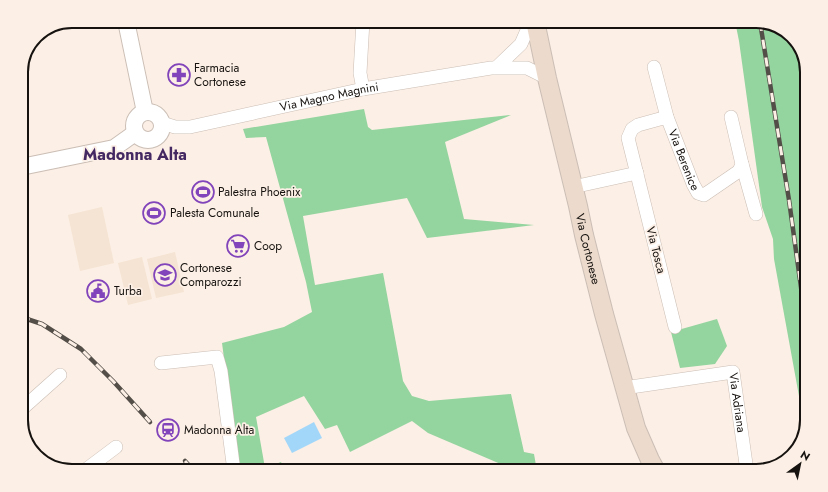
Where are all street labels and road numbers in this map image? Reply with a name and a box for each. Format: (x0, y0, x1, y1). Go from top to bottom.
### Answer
street label: Via Magno Magnini (278, 78, 380, 116)
street label: Via Berenice (664, 127, 704, 194)
street label: Via Cortonese (571, 212, 605, 286)
street label: Via Tosca (641, 225, 671, 276)
street label: Via Adriana (724, 371, 750, 434)

